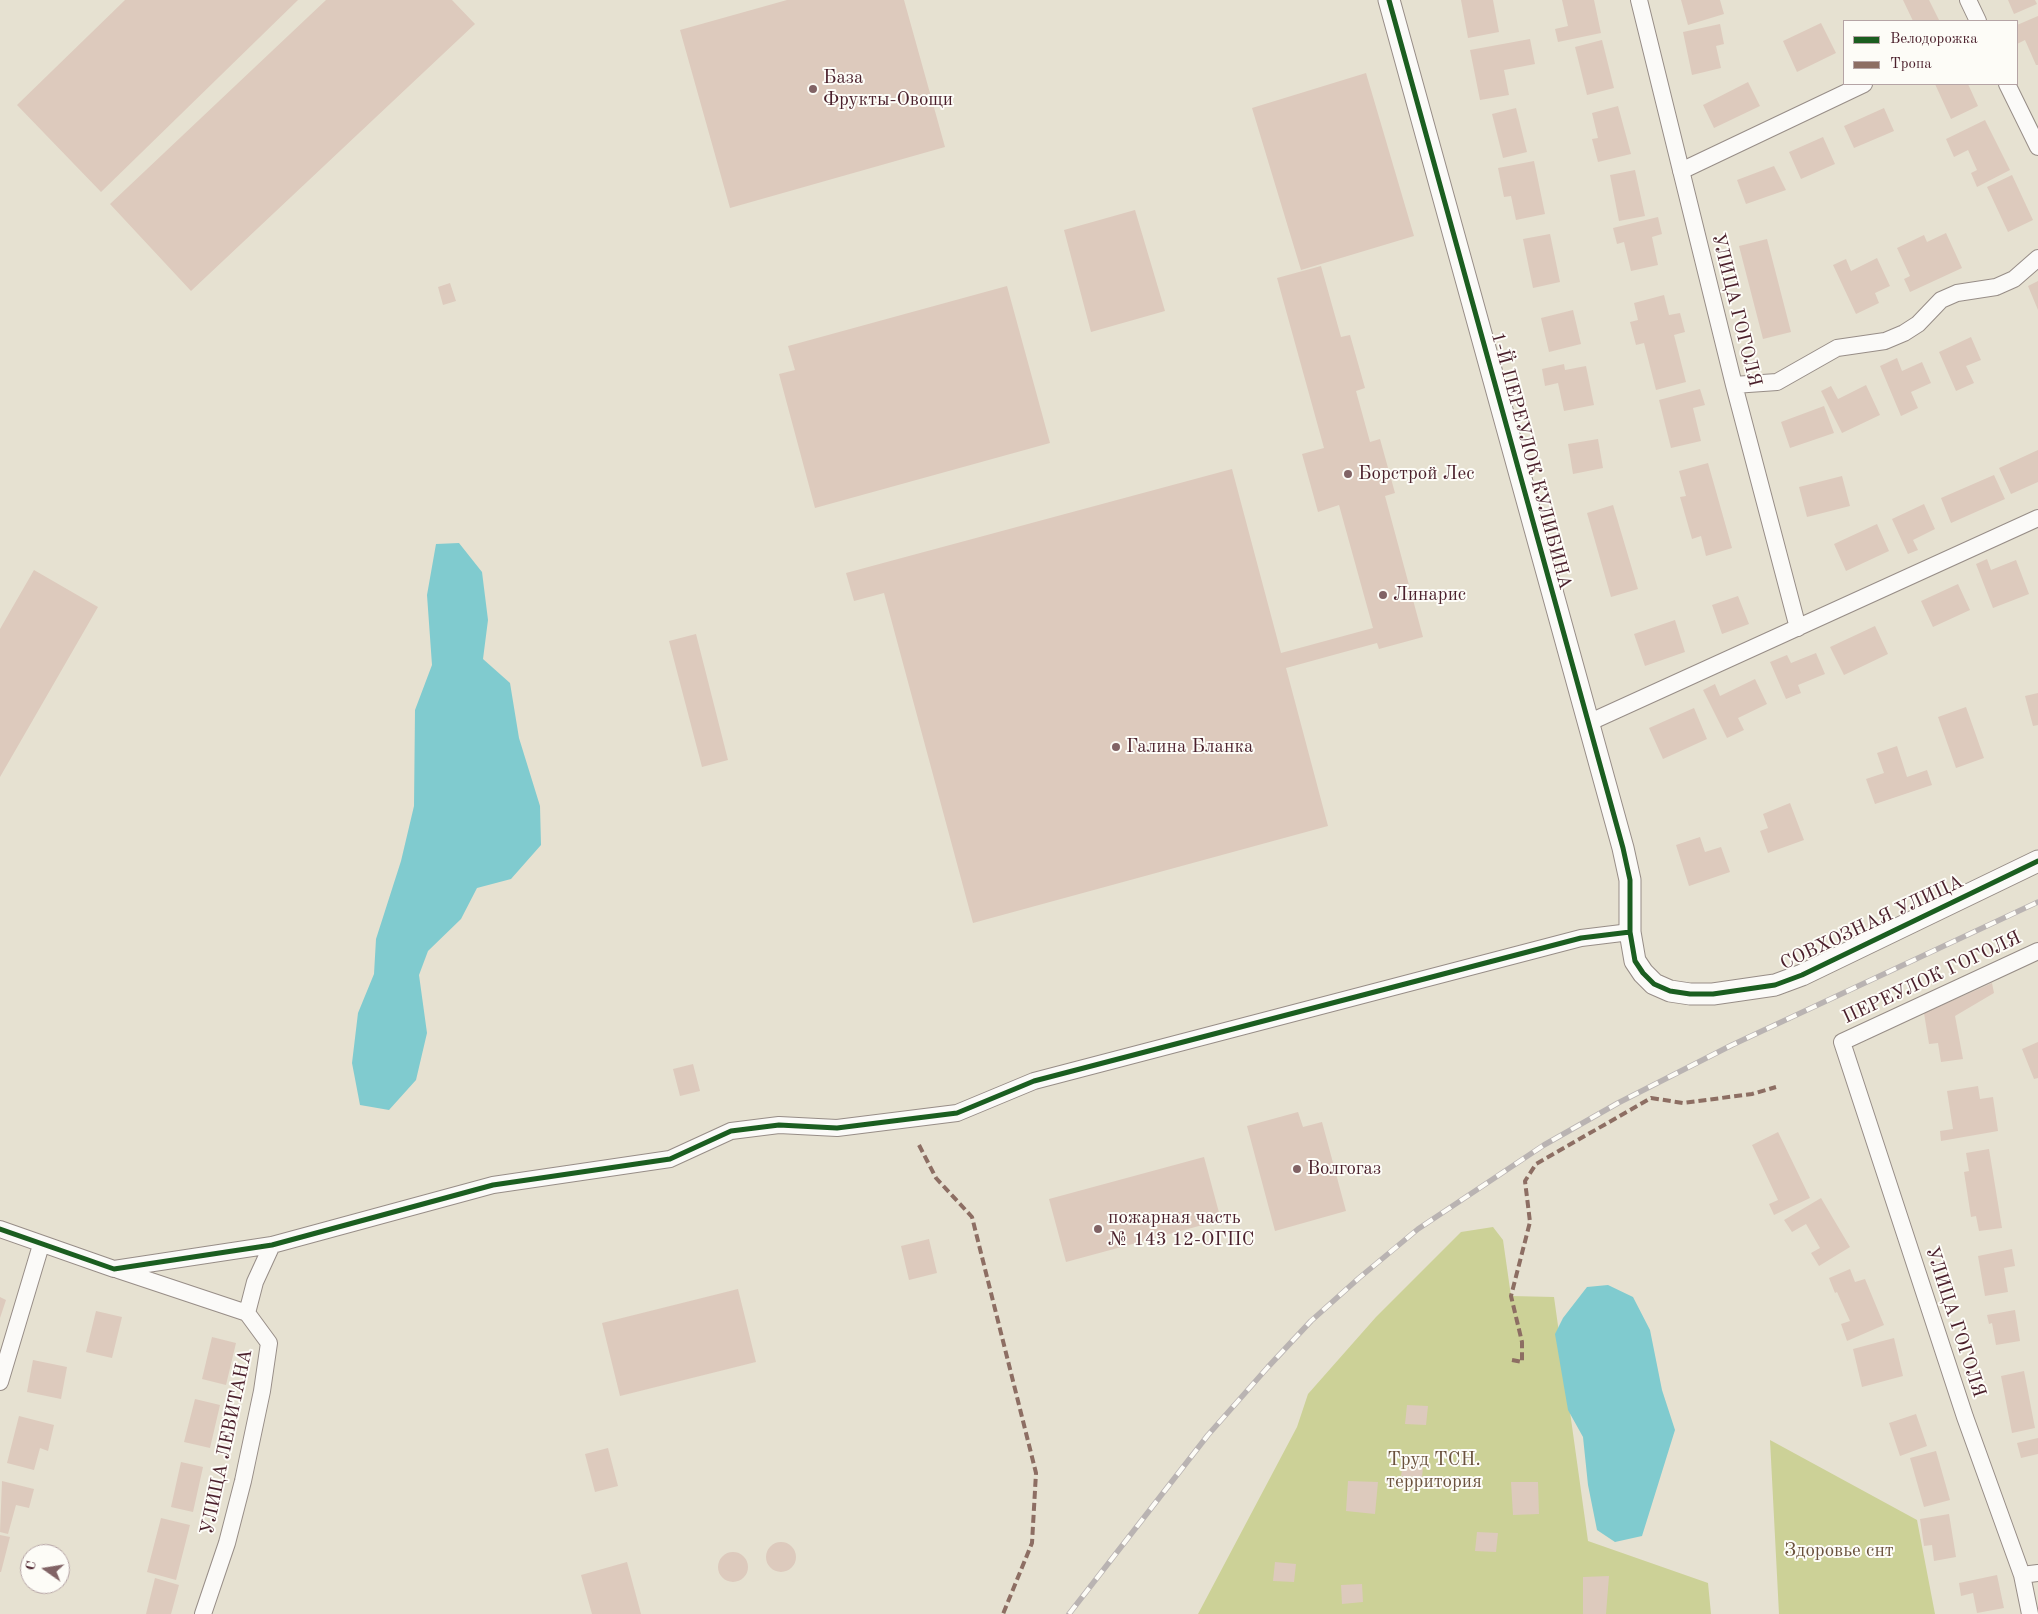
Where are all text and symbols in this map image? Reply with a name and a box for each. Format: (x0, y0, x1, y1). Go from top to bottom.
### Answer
legend (1843, 20, 2018, 85)
text: Велодорожка (1890, 32, 1978, 47)
text: Тропа (1890, 57, 1932, 72)
place label: База Фрукты-Овощи (823, 67, 953, 111)
marker: База Фрукты-Овощи (807, 83, 819, 95)
street label: УЛИЦА ГОГОЛЯ (1706, 231, 1766, 389)
street label: 1-Й ПЕРЕУЛОК КУЛИБИНА (1486, 330, 1576, 592)
place label: Борстрой Лес (1358, 463, 1475, 485)
marker: Борстрой Лес (1342, 468, 1354, 480)
place label: Линарис (1393, 584, 1466, 606)
marker: Линарис (1377, 589, 1389, 601)
place label: Галина Бланка (1126, 736, 1253, 758)
marker: Галина Бланка (1110, 741, 1122, 753)
street label: СОВХОЗНАЯ УЛИЦА (1777, 871, 1967, 975)
street label: ПЕРЕУЛОК ГОГОЛЯ (1839, 927, 2025, 1029)
place label: Волгогаз (1307, 1158, 1381, 1180)
marker: Волгогаз (1291, 1163, 1303, 1175)
place label: пожарная часть № 143 12-ОГПС (1108, 1207, 1254, 1251)
marker: пожарная часть № 143 12-ОГПС (1092, 1223, 1104, 1235)
street label: УЛИЦА ГОГОЛЯ (1920, 1244, 1990, 1400)
street label: УЛИЦА ЛЕВИТАНА (196, 1347, 258, 1537)
park label: Труд ТСН. территория (1386, 1449, 1482, 1493)
park label: Здоровье снт (1784, 1540, 1894, 1562)
north arrow (20, 1544, 70, 1594)
text: С (23, 1560, 39, 1572)

